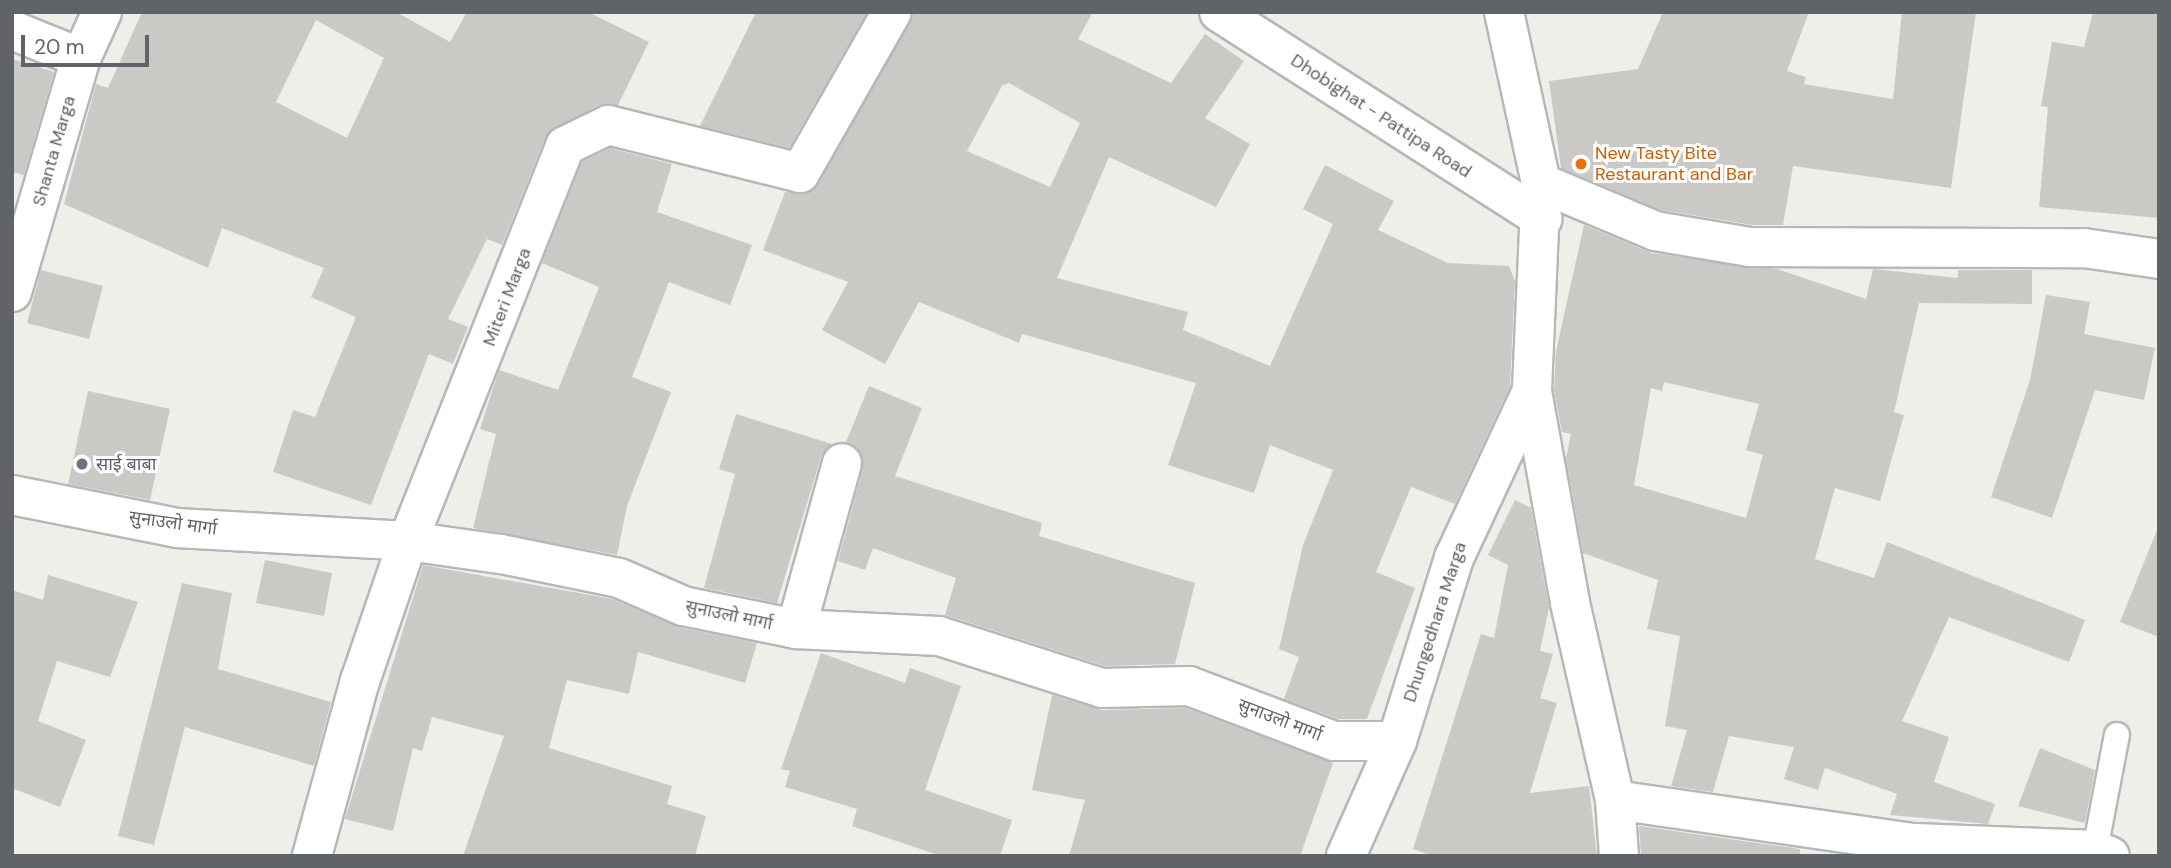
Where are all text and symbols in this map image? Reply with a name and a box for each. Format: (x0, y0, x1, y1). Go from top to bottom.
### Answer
scale bar (24, 21, 152, 65)
text: 20 m (34, 33, 85, 61)
street label: Dhobighat - Pattipa Road (1287, 49, 1475, 183)
street label: Shanta Marga (28, 93, 80, 209)
place label: New Tasty Bite Restaurant and Bar (1595, 143, 1753, 186)
marker: New Tasty Bite Restaurant and Bar (1573, 156, 1589, 172)
street label: Miteri Marga (478, 245, 536, 349)
place label: साई बाबा (96, 453, 156, 475)
marker: साई बाबा (74, 456, 90, 472)
street label: सुनाउलो मार्गा (128, 506, 218, 540)
street label: Dhungedhara Marga (1399, 539, 1471, 705)
street label: सुनाउलो मार्गा (683, 595, 775, 635)
street label: सुनाउलो मार्गा (1235, 694, 1325, 746)

